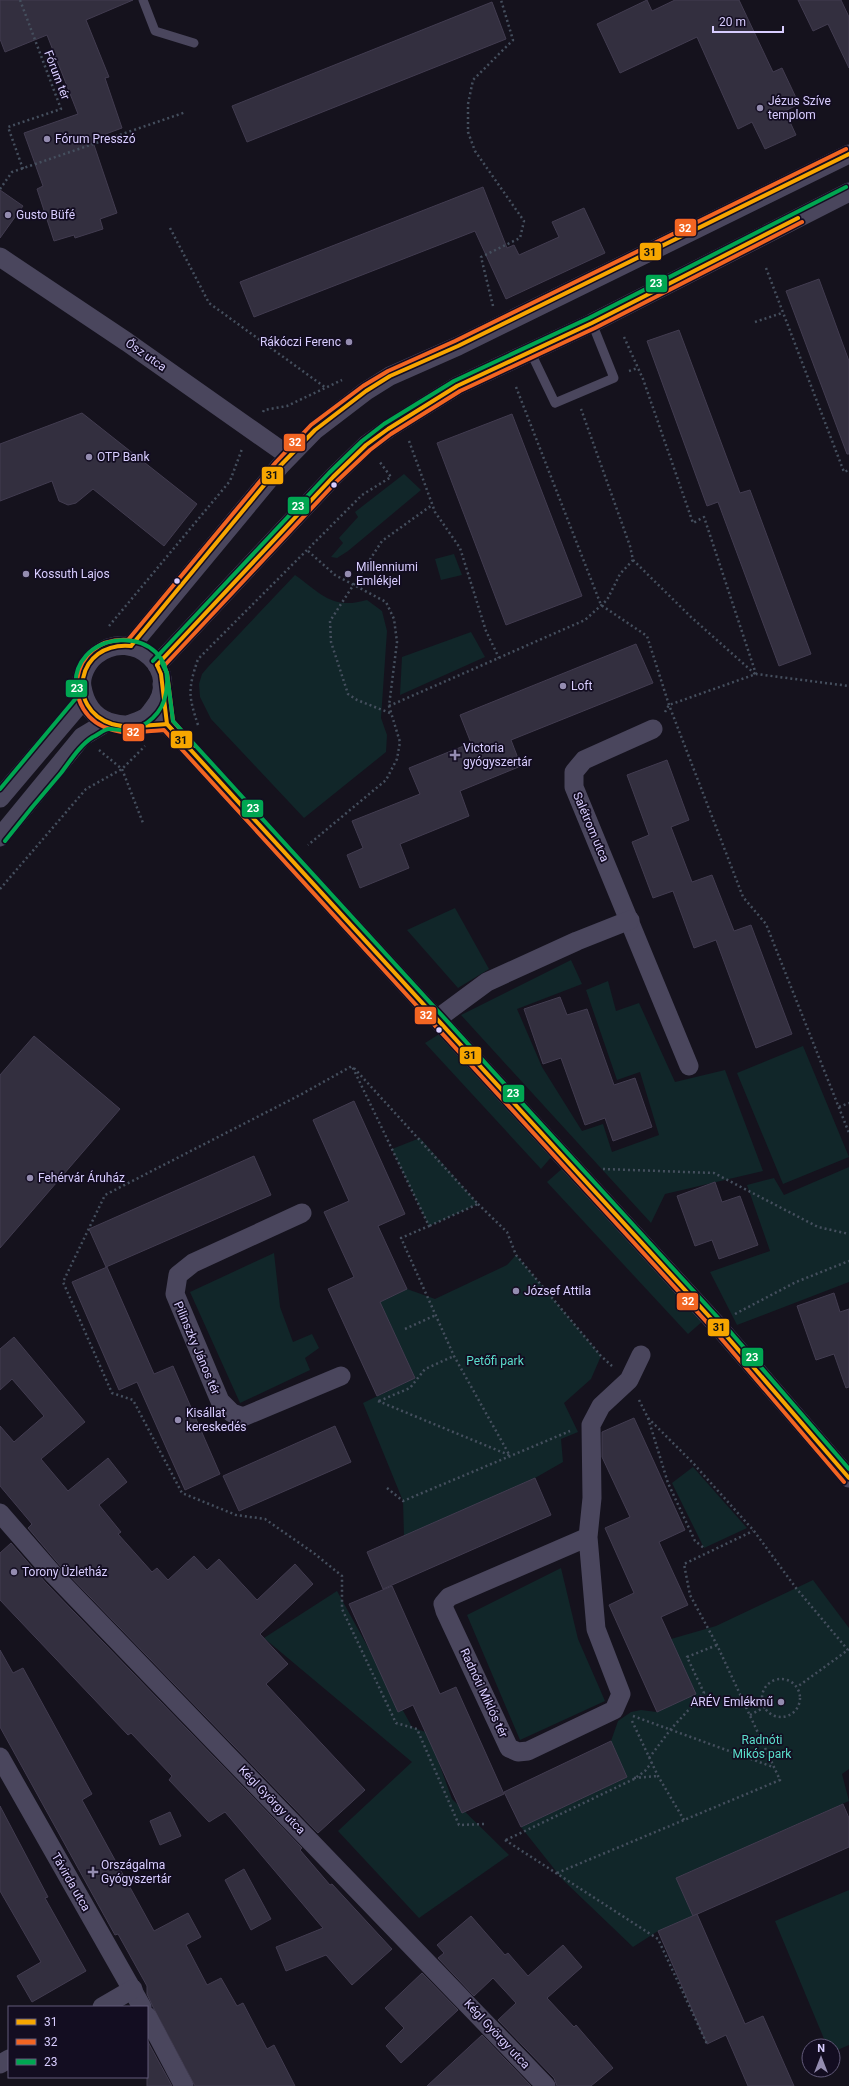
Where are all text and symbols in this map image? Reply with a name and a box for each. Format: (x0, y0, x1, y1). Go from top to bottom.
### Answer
scale bar (713, 8, 783, 34)
text: 20 m (719, 15, 746, 29)
street label: Fórum tér (41, 48, 73, 102)
place label: Jézus Szíve templom (768, 94, 831, 122)
marker: Jézus Szíve templom (755, 103, 765, 113)
place label: Fórum Presszó (55, 132, 136, 146)
marker: Fórum Presszó (42, 134, 52, 144)
place label: Gusto Büfé (16, 208, 75, 222)
marker: Gusto Büfé (3, 210, 13, 220)
line badge: 32 (674, 218, 697, 237)
text: 32 (679, 222, 691, 235)
line badge: 31 (639, 242, 662, 261)
text: 31 (644, 246, 656, 259)
line badge: 23 (645, 274, 668, 293)
text: 23 (650, 277, 662, 290)
street label: Ősz utca (123, 335, 170, 374)
place label: Rákóczi Ferenc (260, 335, 341, 349)
marker: Rákóczi Ferenc (344, 337, 354, 347)
line badge: 32 (283, 433, 306, 452)
text: 32 (289, 436, 301, 449)
place label: OTP Bank (97, 450, 150, 464)
marker: OTP Bank (84, 452, 94, 462)
line badge: 31 (261, 466, 284, 485)
text: 31 (266, 469, 278, 482)
unlabelled marker (329, 480, 339, 490)
line badge: 23 (287, 496, 310, 515)
text: 23 (292, 500, 304, 513)
place label: Millenniumi Emlékjel (356, 560, 418, 588)
place label: Kossuth Lajos (34, 567, 110, 581)
marker: Kossuth Lajos (21, 569, 31, 579)
marker: Millenniumi Emlékjel (343, 569, 353, 579)
unlabelled marker (172, 576, 182, 586)
line badge: 23 (65, 679, 88, 698)
place label: Loft (571, 679, 592, 693)
marker: Loft (558, 681, 568, 691)
text: 23 (71, 682, 83, 695)
line badge: 32 (122, 723, 145, 742)
text: 32 (127, 726, 139, 739)
line badge: 31 (170, 730, 193, 749)
text: 31 (175, 734, 187, 747)
place label: Victoria gyógyszertár (463, 741, 532, 769)
marker: Victoria gyógyszertár (450, 750, 460, 760)
street label: Salétrom utca (570, 790, 612, 864)
line badge: 23 (241, 799, 264, 818)
text: 23 (247, 802, 259, 815)
line badge: 32 (414, 1006, 437, 1025)
text: 32 (420, 1009, 432, 1022)
unlabelled marker (434, 1025, 444, 1035)
line badge: 31 (459, 1046, 482, 1065)
text: 31 (464, 1049, 476, 1062)
line badge: 23 (502, 1084, 525, 1103)
text: 23 (507, 1087, 519, 1100)
place label: Fehérvár Áruház (38, 1170, 125, 1185)
marker: Fehérvár Áruház (25, 1173, 35, 1183)
place label: József Attila (524, 1284, 591, 1298)
marker: József Attila (511, 1286, 521, 1296)
line badge: 32 (676, 1292, 699, 1311)
text: 32 (682, 1295, 694, 1308)
street label: Pilinszky János tér (171, 1299, 223, 1397)
line badge: 31 (707, 1318, 730, 1337)
text: 31 (713, 1321, 725, 1334)
line badge: 23 (741, 1347, 764, 1367)
text: 23 (746, 1351, 758, 1364)
park label: Petőfi park (466, 1354, 525, 1368)
place label: Kisállat kereskedés (186, 1406, 247, 1434)
marker: Kisállat kereskedés (173, 1415, 183, 1425)
place label: Torony Üzletház (22, 1564, 108, 1579)
marker: Torony Üzletház (9, 1567, 19, 1577)
street label: Radnóti Miklós tér (457, 1646, 511, 1740)
place label: ARÉV Emlékmű (690, 1694, 773, 1709)
marker: ARÉV Emlékmű (776, 1697, 786, 1707)
park label: Radnóti Mikós park (733, 1733, 792, 1761)
street label: Kégl György utca (236, 1763, 308, 1837)
street label: Távirda utca (49, 1850, 93, 1914)
place label: Országalma Gyógyszertár (101, 1858, 171, 1886)
marker: Országalma Gyógyszertár (88, 1867, 98, 1877)
street label: Kégl György utca (461, 1996, 533, 2072)
legend (8, 2006, 148, 2078)
text: 31 (44, 2015, 58, 2029)
text: 32 (44, 2035, 58, 2049)
north arrow (801, 2038, 841, 2078)
text: N (817, 2042, 825, 2055)
text: 23 (44, 2055, 58, 2069)

